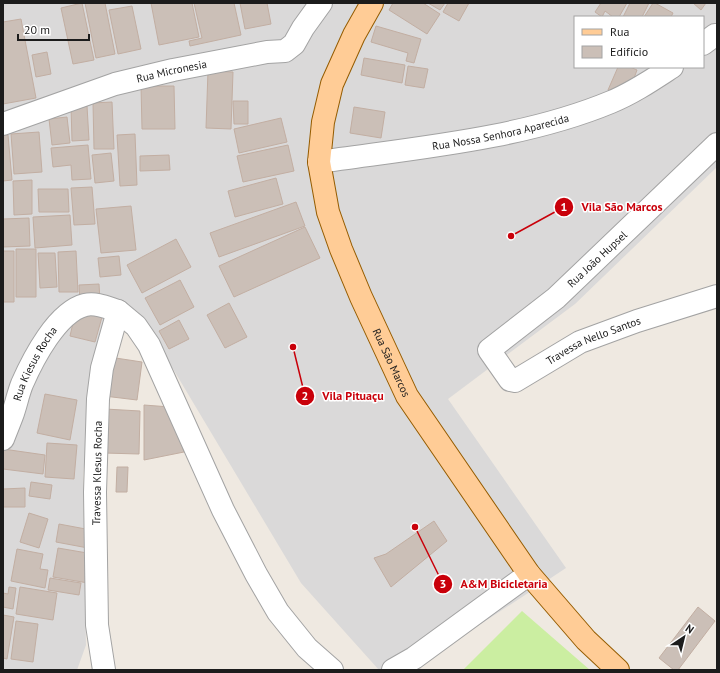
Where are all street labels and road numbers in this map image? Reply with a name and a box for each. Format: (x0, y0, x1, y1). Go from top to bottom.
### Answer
street label: Rua Micronesia (135, 57, 208, 86)
street label: Rua Nossa Senhora Aparecida (431, 111, 571, 153)
street label: Rua João Hupsel (564, 227, 630, 290)
street label: Travessa Nello Santos (544, 313, 643, 368)
street label: Rua Kiesus Rocha (10, 323, 60, 403)
street label: Rua São Marcos (370, 326, 414, 399)
street label: Travessa Klesus Rocha (89, 421, 105, 525)

